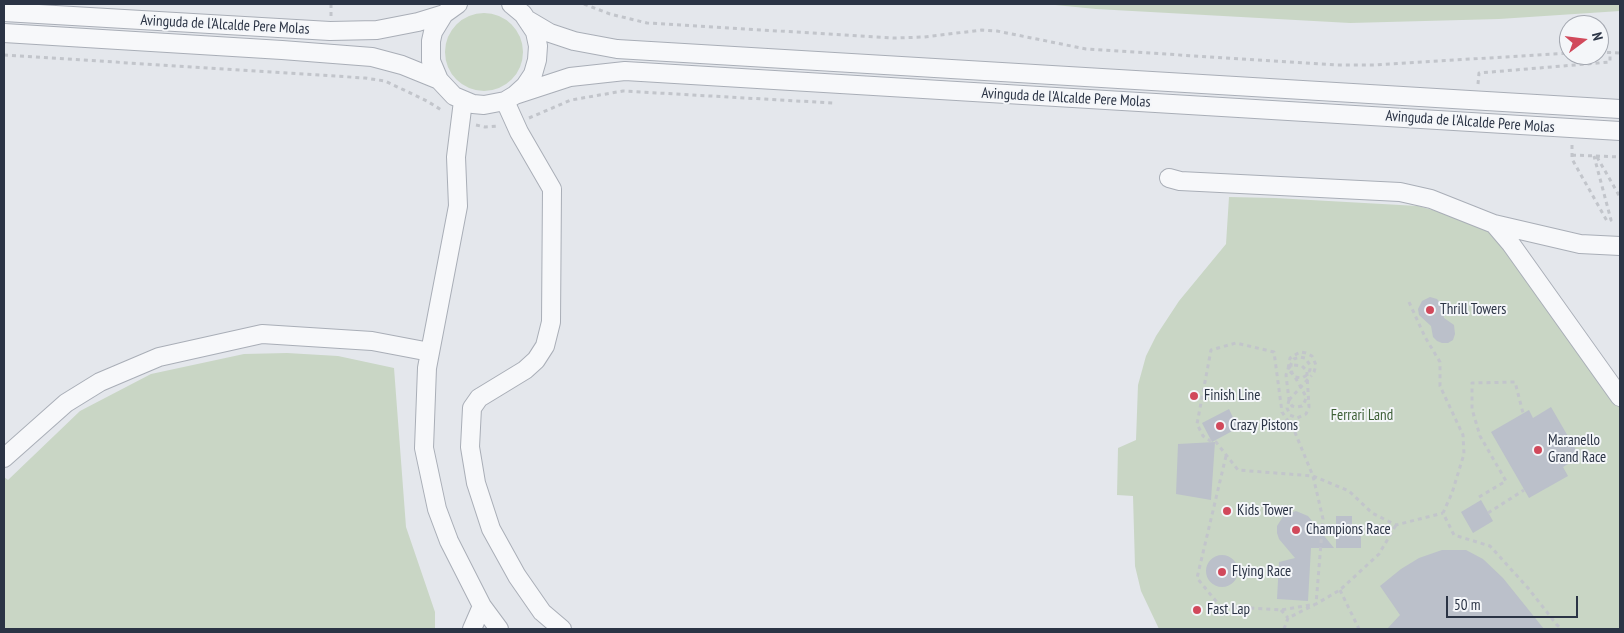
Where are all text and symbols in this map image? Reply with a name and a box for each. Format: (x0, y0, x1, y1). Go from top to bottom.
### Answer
street label: Avinguda de l'Alcalde Pere Molas (140, 12, 310, 38)
north arrow (1559, 15, 1609, 65)
text: N (1588, 30, 1607, 42)
street label: Avinguda de l'Alcalde Pere Molas (981, 85, 1151, 111)
street label: Avinguda de l'Alcalde Pere Molas (1385, 107, 1555, 137)
place label: Thrill Towers (1440, 301, 1506, 319)
marker: Thrill Towers (1424, 304, 1436, 316)
place label: Finish Line (1204, 387, 1260, 405)
marker: Finish Line (1188, 390, 1200, 402)
park label: Ferrari Land (1331, 407, 1393, 425)
place label: Crazy Pistons (1230, 417, 1298, 435)
marker: Crazy Pistons (1214, 420, 1226, 432)
place label: Maranello Grand Race (1548, 432, 1606, 467)
marker: Maranello Grand Race (1532, 444, 1544, 456)
place label: Kids Tower (1237, 502, 1293, 520)
marker: Kids Tower (1221, 505, 1233, 517)
place label: Champions Race (1306, 521, 1391, 539)
marker: Champions Race (1290, 524, 1302, 536)
place label: Flying Race (1232, 563, 1291, 581)
marker: Flying Race (1216, 566, 1228, 578)
scale bar (1449, 586, 1582, 618)
text: 50 m (1454, 595, 1480, 614)
place label: Fast Lap (1207, 601, 1250, 619)
marker: Fast Lap (1191, 604, 1203, 616)

